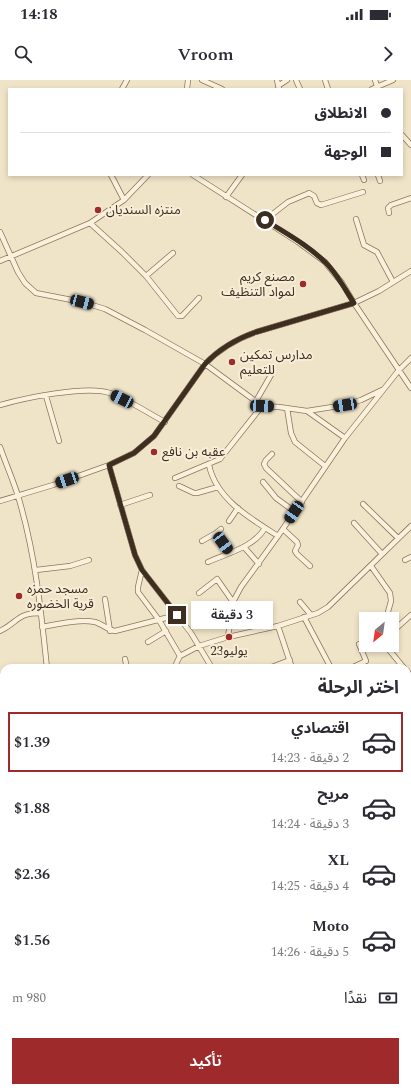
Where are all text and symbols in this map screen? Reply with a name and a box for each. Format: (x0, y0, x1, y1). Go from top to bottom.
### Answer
text: 14:18 (20, 3, 58, 26)
text: Vroom (177, 41, 234, 68)
icon: search (12, 43, 34, 65)
icon: forward (377, 43, 399, 65)
text: الانطلاق (315, 102, 367, 125)
text: الوجهة (324, 141, 367, 164)
place label: منتزه السنديان (106, 200, 181, 220)
marker: منتزه السنديان (93, 205, 103, 215)
route start (256, 211, 274, 229)
place label: مصنع كريم لمواد التنظيف (221, 267, 295, 302)
marker: مصنع كريم لمواد التنظيف (298, 279, 308, 289)
car (69, 293, 95, 311)
place label: مدارس تمكين للتعليم (240, 345, 313, 380)
marker: مدارس تمكين للتعليم (227, 357, 237, 367)
car (109, 388, 135, 410)
car (332, 397, 358, 413)
car (250, 399, 274, 413)
place label: عقبه بن نافع (162, 442, 226, 462)
marker: عقبه بن نافع (149, 447, 159, 457)
car (54, 470, 80, 490)
car (282, 499, 306, 525)
car (211, 530, 235, 556)
place label: مسجد حمزه قرية الخضوره (27, 579, 94, 614)
marker: مسجد حمزه قرية الخضوره (14, 591, 24, 601)
callout: 3 دقيقة (191, 601, 273, 629)
text: 3 دقيقة (211, 605, 253, 625)
route end (168, 606, 186, 624)
north arrow (359, 612, 399, 652)
map controls (359, 612, 399, 652)
marker: 23يوليو (224, 632, 234, 642)
place label: 23يوليو (210, 641, 248, 661)
text: اختر الرحلة (318, 674, 399, 701)
text: اقتصادي (291, 717, 349, 740)
icon: car (361, 724, 397, 760)
text: $1.39 (14, 731, 50, 754)
text: 2 دقيقة · 14:23 (271, 748, 349, 768)
text: مريح (317, 783, 349, 806)
icon: car (361, 790, 397, 826)
text: $1.88 (14, 797, 50, 820)
text: 3 دقيقة · 14:24 (271, 814, 349, 834)
text: XL (328, 849, 349, 872)
icon: car (361, 856, 397, 892)
text: $2.36 (14, 863, 50, 886)
text: 4 دقيقة · 14:25 (271, 876, 349, 896)
text: Moto (312, 915, 349, 938)
icon: car (361, 922, 397, 958)
text: $1.56 (14, 929, 50, 952)
text: 5 دقيقة · 14:26 (271, 942, 349, 962)
text: نقدًا (344, 987, 367, 1010)
icon: cash (377, 987, 399, 1009)
text: 980 m (12, 988, 46, 1008)
button: تأكيد (12, 1038, 399, 1084)

